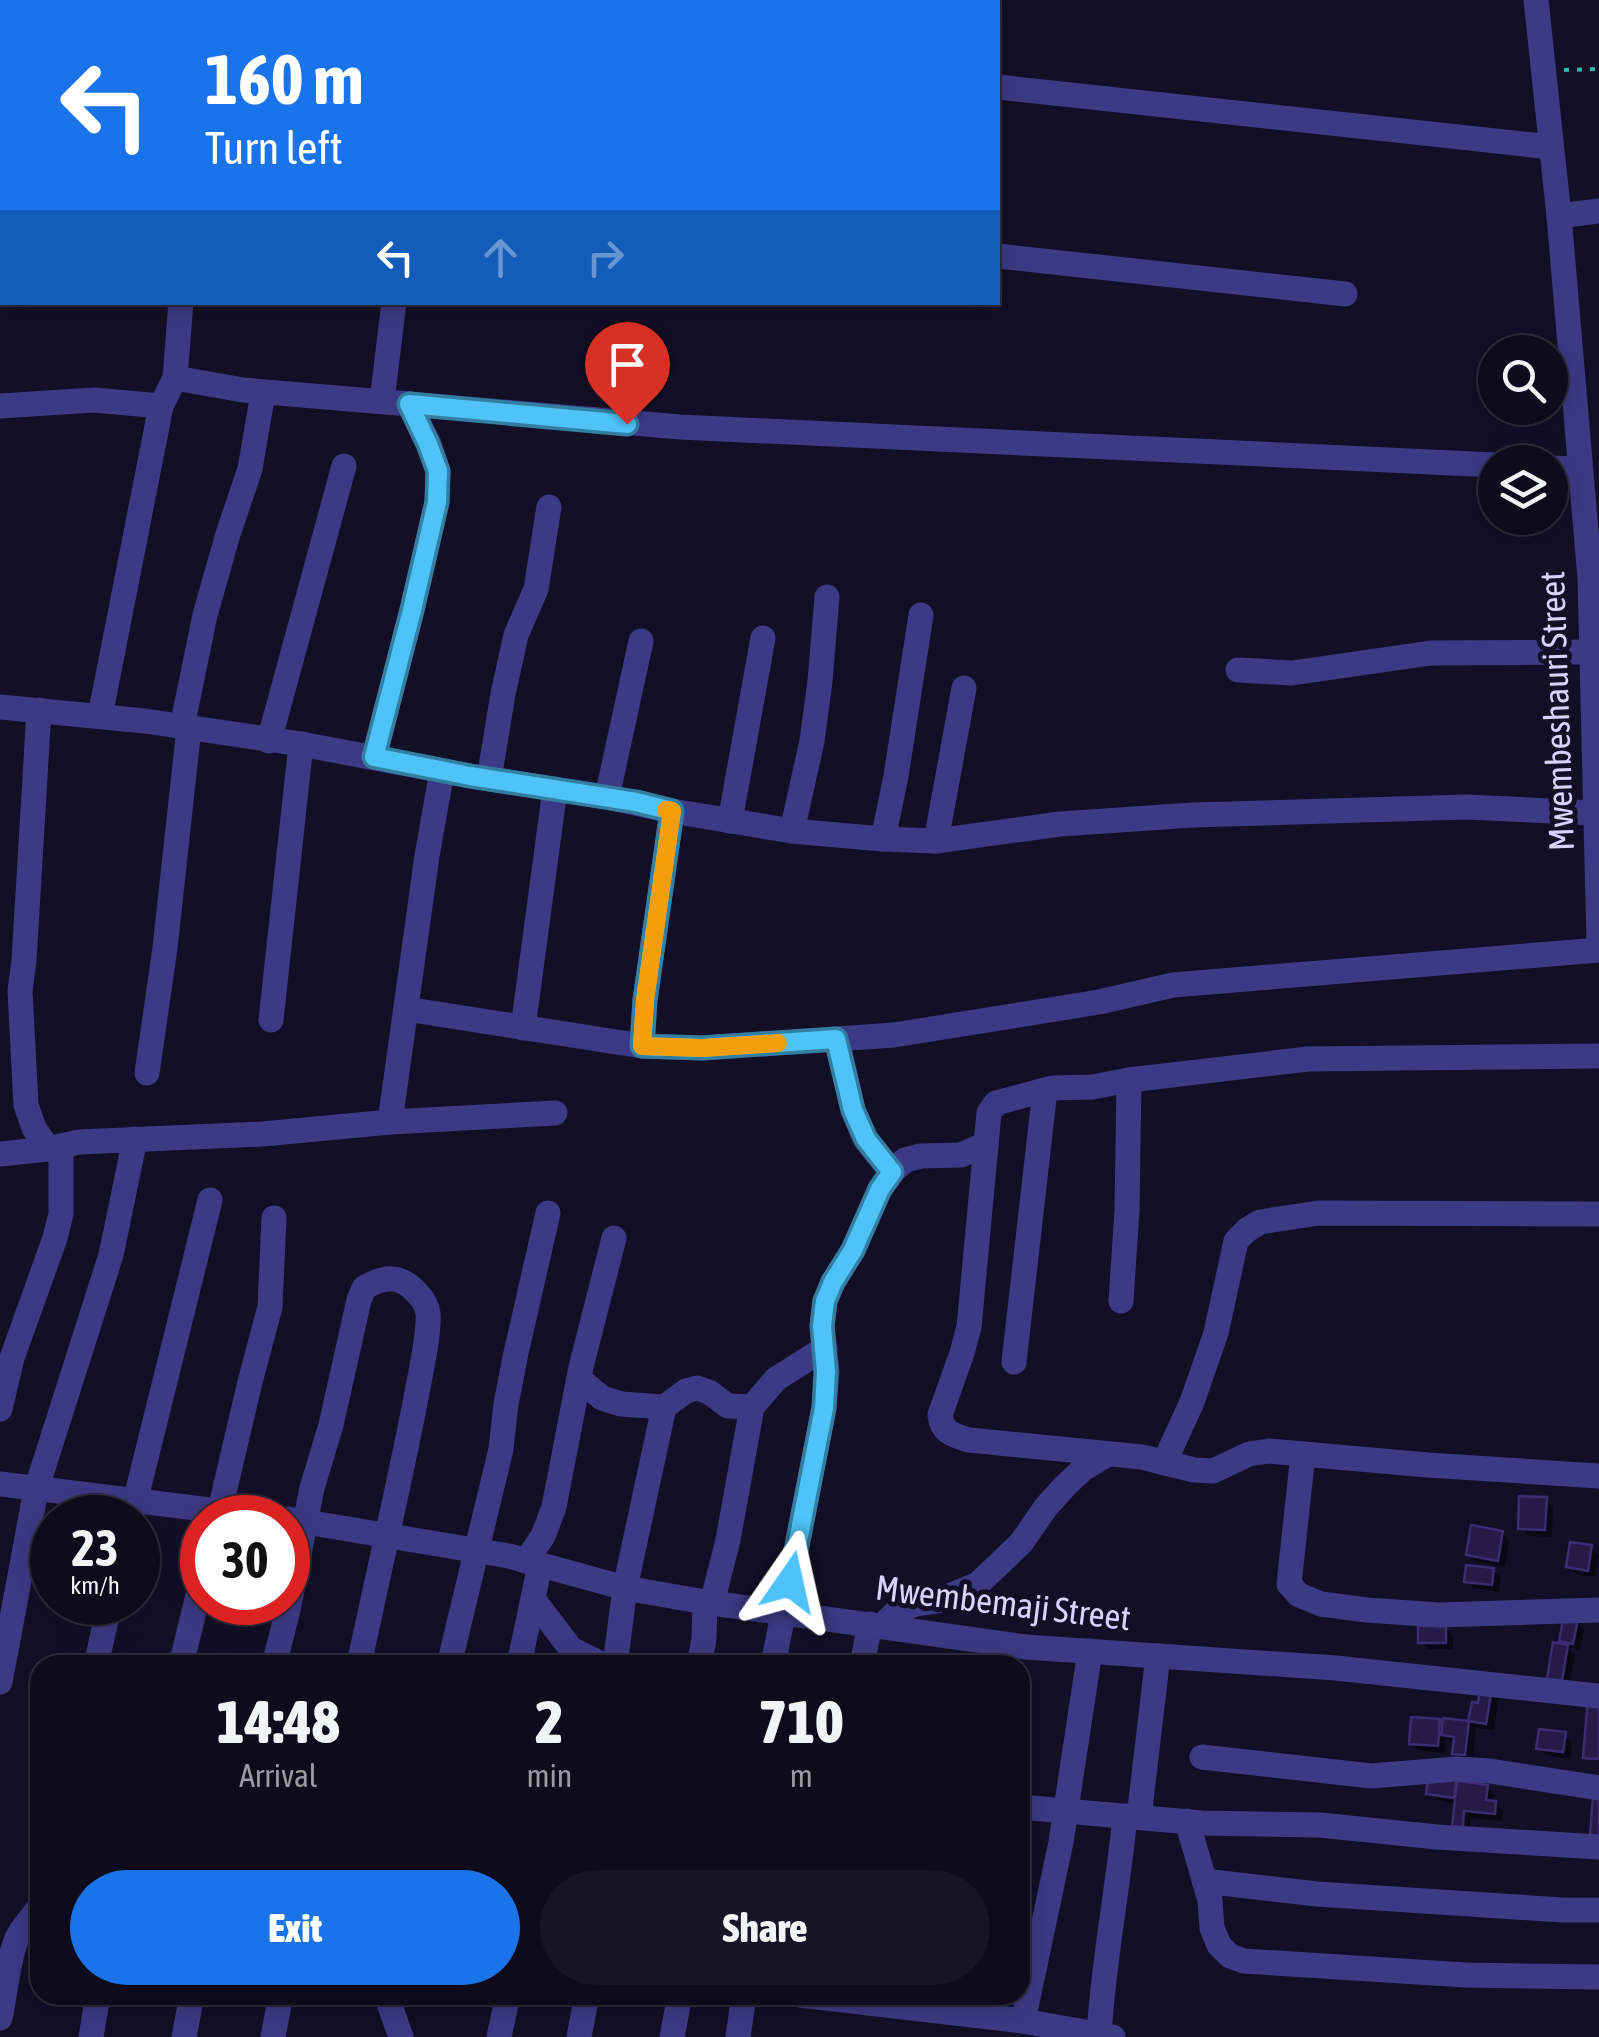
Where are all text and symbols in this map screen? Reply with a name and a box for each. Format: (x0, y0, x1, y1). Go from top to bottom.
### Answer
text: 160 m (205, 39, 364, 119)
icon: left (40, 40, 170, 170)
text: Turn left (205, 122, 343, 174)
icon: left (368, 230, 423, 285)
icon: ahead (473, 230, 528, 285)
icon: right (578, 230, 633, 285)
pin (585, 322, 670, 425)
map controls (1478, 335, 1568, 535)
button: search (1478, 335, 1568, 425)
icon: arrive (600, 337, 655, 392)
button: layers (1478, 445, 1568, 535)
street label: Mwembeshauri Street (1531, 570, 1581, 852)
speed limit sign: 30 (180, 1495, 310, 1625)
text: 23 (71, 1519, 118, 1577)
position arrow (738, 1530, 842, 1634)
street label: Mwembemaji Street (873, 1567, 1133, 1638)
text: km/h (70, 1571, 120, 1599)
text: 14:48 (216, 1687, 340, 1756)
text: 2 (535, 1687, 564, 1756)
text: 710 (759, 1687, 843, 1756)
text: Arrival (239, 1757, 317, 1794)
text: min (526, 1757, 572, 1794)
text: m (790, 1757, 813, 1794)
button: Exit (70, 1870, 520, 1985)
button: Share (540, 1870, 990, 1985)

